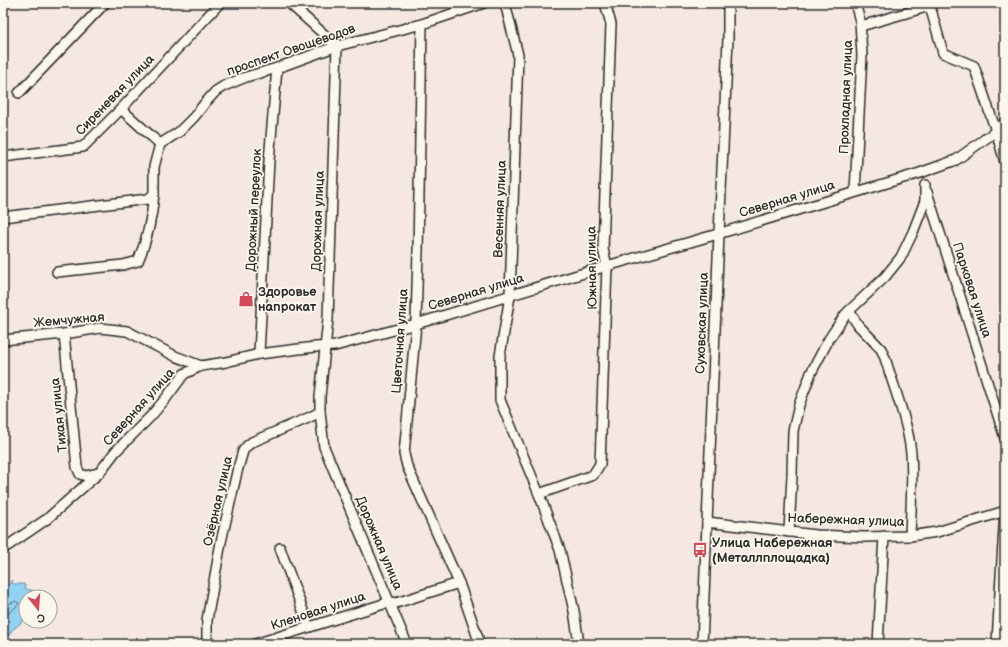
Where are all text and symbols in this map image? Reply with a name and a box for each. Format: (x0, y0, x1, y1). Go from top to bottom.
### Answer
street label: проспект Овощеводов (225, 20, 358, 80)
street label: Прохладная улица (836, 39, 856, 154)
street label: Сиреневая улица (72, 51, 158, 139)
street label: Дорожный переулок (243, 148, 265, 272)
street label: Весенняя улица (490, 160, 510, 258)
street label: Дорожная улица (308, 170, 328, 272)
street label: Северная улица (737, 177, 837, 221)
street label: Южная улица (583, 226, 601, 310)
street label: Парковая улица (949, 240, 995, 340)
street label: Северная улица (426, 270, 526, 314)
street label: Суховская улица (692, 272, 712, 374)
place label: Здоровье напрокат (258, 284, 317, 315)
street label: Цветочная улица (388, 288, 412, 394)
shop icon: Здоровье напрокат (237, 290, 255, 308)
street label: Жемчужная (33, 309, 105, 331)
street label: Северная улица (100, 365, 178, 449)
street label: Тихая улица (47, 377, 71, 453)
street label: Озёрная улица (200, 454, 236, 548)
street label: Дорожная улица (352, 494, 406, 593)
street label: Набережная улица (787, 510, 905, 530)
place label: Улица Набережная (Металлплощадка) (712, 535, 833, 566)
bus stop icon: Улица Набережная (Металлплощадка) (691, 541, 709, 559)
street label: Кленовая улица (269, 588, 368, 634)
north arrow (18, 589, 58, 629)
text: С (35, 611, 46, 626)

